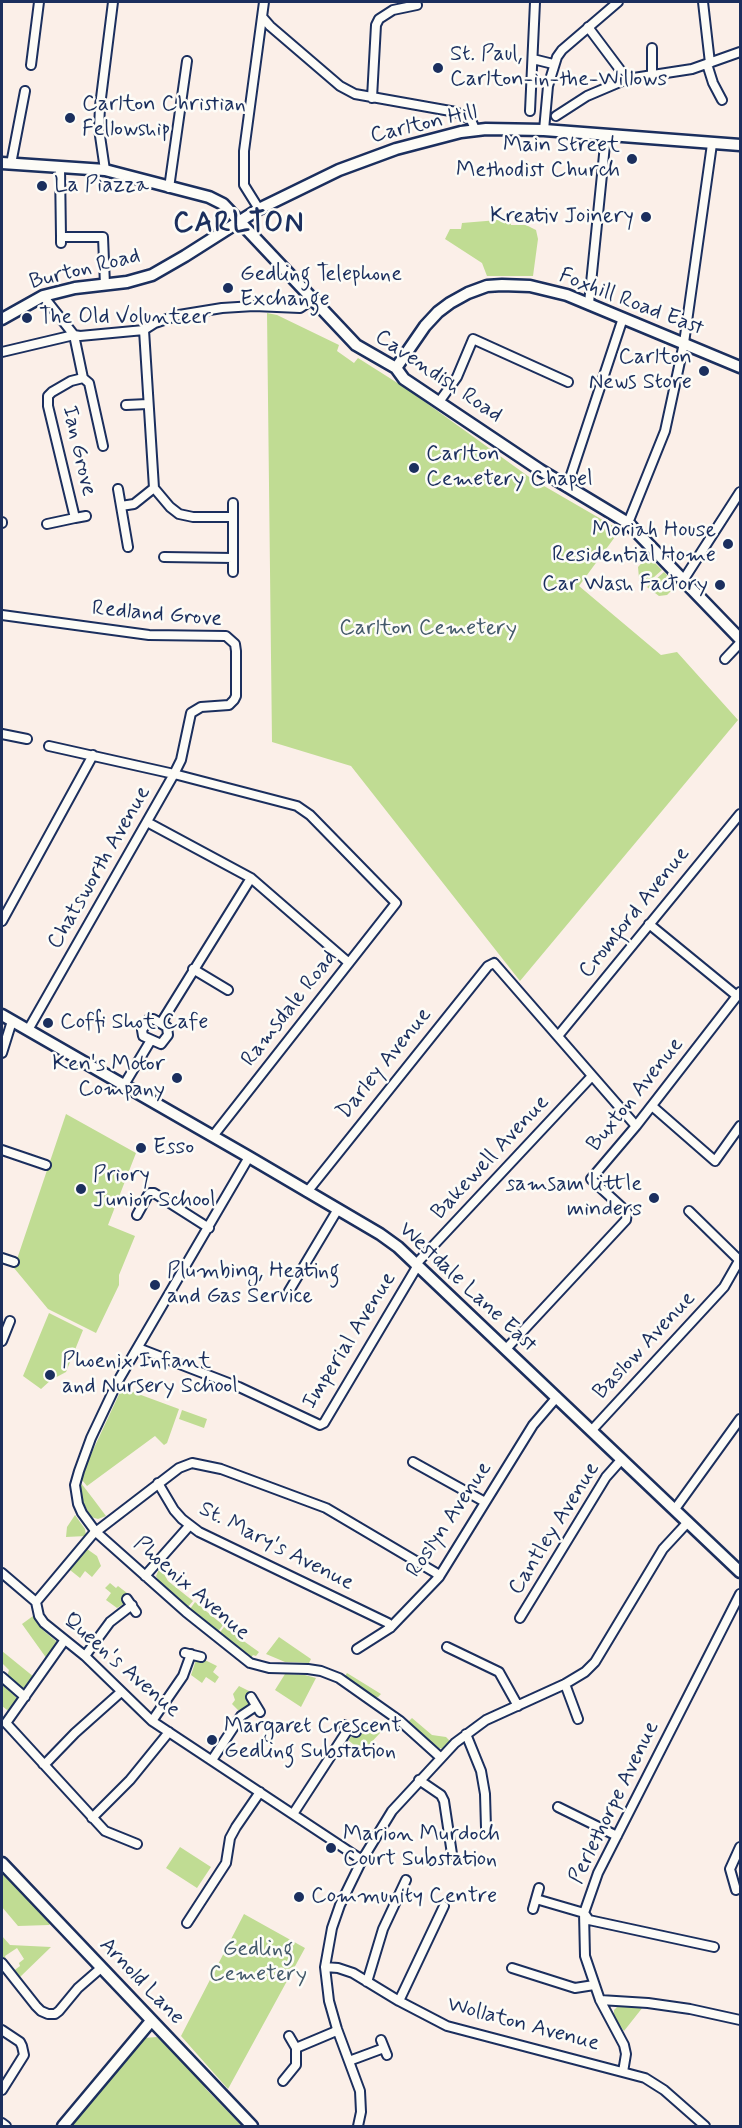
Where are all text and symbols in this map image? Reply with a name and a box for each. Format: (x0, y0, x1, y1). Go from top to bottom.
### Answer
place label: St. Paul, Carlton-in-the-Willows (450, 42, 667, 94)
marker: St. Paul, Carlton-in-the-Willows (431, 61, 445, 75)
place label: Carlton Christian Fellowship (82, 92, 246, 144)
street label: Carlton Hill (368, 100, 480, 150)
marker: Carlton Christian Fellowship (63, 111, 77, 125)
place label: Main Street Methodist Church (456, 133, 620, 184)
marker: Main Street Methodist Church (625, 152, 639, 166)
place label: La Piazza (54, 173, 149, 199)
marker: La Piazza (35, 179, 49, 193)
place label: Kreativ Joinery (490, 204, 634, 230)
district label: CARLTON (173, 208, 305, 242)
marker: Kreativ Joinery (639, 210, 653, 224)
street label: Burton Road (27, 244, 143, 296)
place label: Gedling Telephone Exchange (240, 262, 402, 314)
street label: Foxhill Road East (555, 263, 707, 343)
marker: Gedling Telephone Exchange (221, 281, 235, 295)
place label: The Old Volunteer (39, 305, 211, 331)
marker: The Old Volunteer (20, 311, 34, 325)
street label: Cavendish Road (369, 325, 507, 429)
place label: Carlton News Store (589, 345, 692, 396)
marker: Carlton News Store (697, 364, 711, 378)
street label: Ian Grove (55, 403, 101, 499)
place label: Carlton Cemetery Chapel (426, 442, 593, 494)
marker: Carlton Cemetery Chapel (407, 461, 421, 475)
place label: Moriah House Residential Home (552, 518, 716, 570)
marker: Moriah House Residential Home (721, 537, 735, 551)
place label: Car Wash Factory (542, 572, 708, 598)
marker: Car Wash Factory (713, 578, 727, 592)
street label: Redland Grove (91, 596, 223, 634)
park label: Carlton Cemetery (339, 616, 517, 642)
street label: Chatsworth Avenue (43, 782, 157, 954)
street label: Cromford Avenue (574, 842, 696, 984)
street label: Ramsdale Road (236, 946, 344, 1072)
street label: Darley Avenue (332, 1003, 438, 1125)
place label: Coffi Shot Cafe (60, 1010, 208, 1036)
marker: Coffi Shot Cafe (41, 1016, 55, 1030)
street label: Buxton Avenue (582, 1033, 690, 1157)
place label: Ken's Motor Company (52, 1052, 165, 1104)
marker: Ken's Motor Company (170, 1071, 184, 1085)
street label: Bakewell Avenue (426, 1090, 556, 1226)
place label: Esso (153, 1135, 194, 1161)
marker: Esso (134, 1141, 148, 1155)
place label: Priory Junior School (93, 1163, 215, 1214)
place label: samsam little minders (505, 1172, 642, 1224)
marker: Priory Junior School (74, 1182, 88, 1196)
marker: samsam little minders (647, 1191, 661, 1205)
street label: Westdale Lane East (392, 1217, 542, 1359)
place label: Plumbing, Heating and Gas Service (167, 1259, 339, 1310)
street label: Imperial Avenue (297, 1268, 403, 1414)
marker: Plumbing, Heating and Gas Service (148, 1278, 162, 1292)
street label: Baslow Avenue (588, 1286, 702, 1406)
place label: Phoenix Infant and Nursery School (62, 1349, 238, 1400)
marker: Phoenix Infant and Nursery School (43, 1368, 57, 1382)
street label: Roslyn Avenue (402, 1457, 498, 1583)
street label: Cantley Avenue (504, 1458, 606, 1600)
street label: St. Mary's Avenue (194, 1497, 358, 1597)
street label: Phoenix Avenue (127, 1531, 255, 1647)
street label: Queen's Avenue (57, 1608, 185, 1724)
place label: Margaret Crescent Gedling Substation (224, 1714, 402, 1766)
street label: Perlethorpe Avenue (564, 1717, 666, 1889)
marker: Margaret Crescent Gedling Substation (205, 1733, 219, 1747)
place label: Marion Murdoch Court Substation (343, 1822, 500, 1874)
marker: Marion Murdoch Court Substation (324, 1841, 338, 1855)
place label: Community Centre (311, 1884, 497, 1910)
marker: Community Centre (292, 1890, 306, 1904)
street label: Arnold Lane (93, 1933, 189, 2031)
park label: Gedling Cemetery (209, 1937, 307, 1988)
street label: Wollaton Avenue (444, 1992, 602, 2058)

